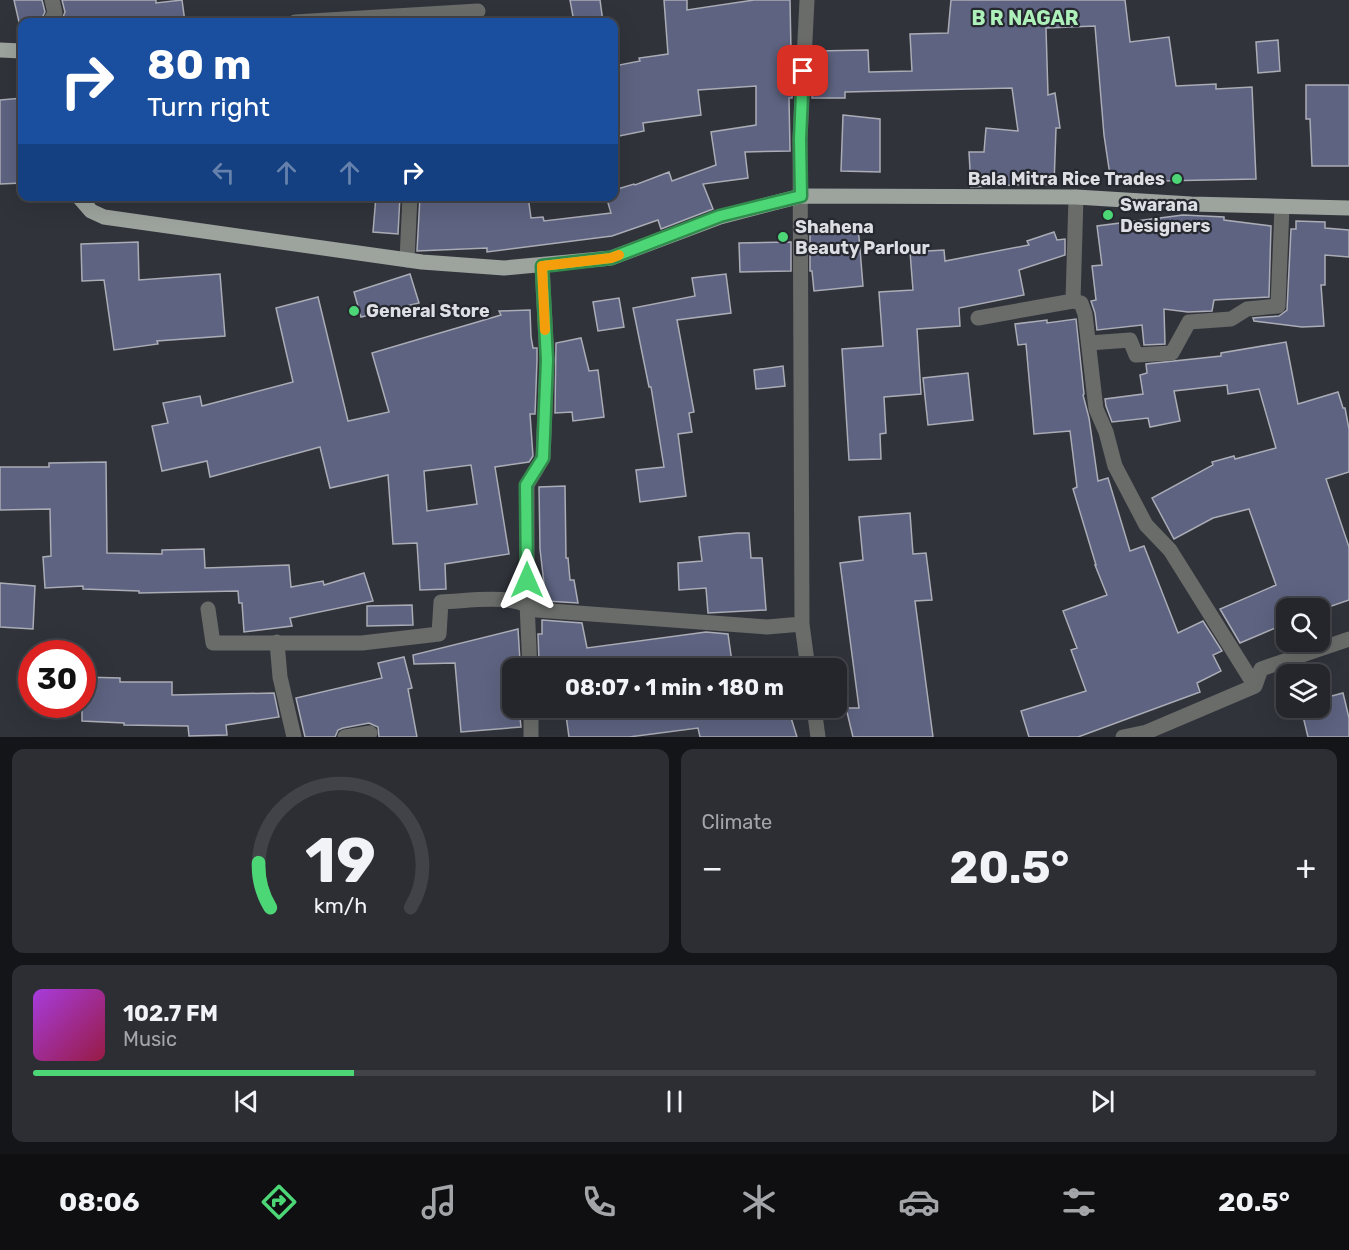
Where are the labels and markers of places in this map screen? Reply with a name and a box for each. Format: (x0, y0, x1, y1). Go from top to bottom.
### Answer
pin (777, 45, 828, 96)
place label: Bala Mitra Rice Trades (968, 168, 1165, 190)
marker: Bala Mitra Rice Trades (1170, 172, 1184, 186)
place label: Swarana Designers (1120, 194, 1211, 237)
marker: Swarana Designers (1101, 208, 1115, 222)
place label: Shahena Beauty Parlour (795, 216, 930, 259)
marker: Shahena Beauty Parlour (776, 230, 790, 244)
place label: General Store (366, 300, 490, 322)
marker: General Store (347, 304, 361, 318)

